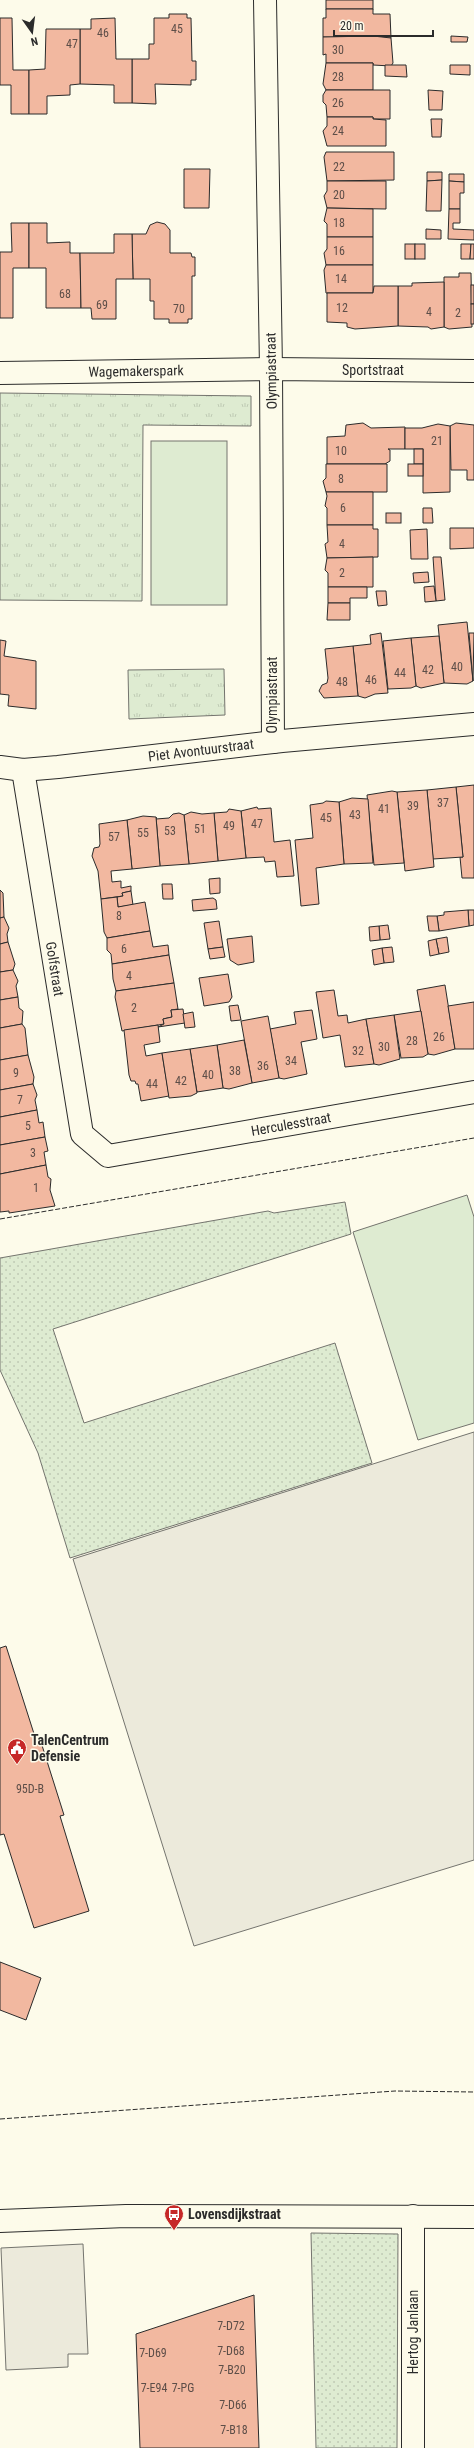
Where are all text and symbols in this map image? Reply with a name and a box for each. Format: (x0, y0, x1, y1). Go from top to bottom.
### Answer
north arrow (12, 12, 52, 52)
scale bar (334, 12, 433, 38)
text: 20 m (340, 19, 364, 33)
house number: 45 (171, 22, 183, 36)
house number: 46 (97, 26, 109, 40)
text: N (29, 34, 39, 48)
house number: 47 (66, 37, 78, 51)
house number: 30 (332, 43, 344, 57)
house number: 28 (332, 70, 344, 84)
house number: 26 (332, 96, 344, 110)
house number: 24 (332, 124, 344, 138)
house number: 22 (333, 160, 345, 174)
house number: 20 (333, 188, 345, 202)
house number: 18 (333, 216, 345, 230)
house number: 16 (333, 244, 345, 258)
house number: 14 (335, 272, 347, 286)
house number: 68 (59, 287, 71, 301)
house number: 69 (96, 298, 108, 312)
house number: 12 (336, 301, 348, 315)
house number: 70 (173, 302, 185, 316)
house number: 4 (426, 305, 432, 319)
house number: 2 (455, 306, 461, 320)
street label: Olympiastraat (262, 332, 280, 410)
street label: Wagemakerspark (88, 362, 185, 380)
street label: Sportstraat (342, 362, 404, 378)
house number: 21 (431, 434, 443, 448)
house number: 10 (335, 444, 347, 458)
house number: 8 (338, 472, 344, 486)
house number: 6 (340, 501, 346, 515)
house number: 4 (339, 537, 345, 551)
house number: 2 (339, 566, 345, 580)
street label: Olympiastraat (264, 657, 280, 733)
house number: 40 (451, 660, 463, 674)
house number: 42 (422, 663, 434, 677)
house number: 44 (394, 666, 406, 680)
house number: 46 (365, 673, 377, 687)
house number: 48 (336, 675, 348, 689)
street label: Piet Avontuurstraat (147, 736, 255, 764)
house number: 37 (437, 796, 449, 810)
house number: 39 (407, 799, 419, 813)
house number: 41 (378, 802, 390, 816)
house number: 43 (349, 808, 361, 822)
house number: 45 (320, 811, 332, 825)
house number: 47 (251, 817, 263, 831)
house number: 49 (223, 819, 235, 833)
house number: 51 (194, 822, 206, 836)
house number: 53 (164, 824, 176, 838)
house number: 55 (137, 826, 149, 840)
house number: 57 (108, 830, 120, 844)
house number: 8 (116, 909, 122, 923)
street label: Golfstraat (43, 941, 67, 997)
house number: 6 (121, 942, 127, 956)
house number: 4 (126, 969, 132, 983)
house number: 2 (131, 1001, 137, 1015)
house number: 26 (433, 1030, 445, 1044)
house number: 28 (406, 1034, 418, 1048)
house number: 30 (378, 1040, 390, 1054)
house number: 32 (352, 1044, 364, 1058)
house number: 34 (285, 1054, 297, 1068)
house number: 36 (257, 1059, 269, 1073)
house number: 38 (229, 1064, 241, 1078)
house number: 9 (13, 1066, 19, 1080)
house number: 40 (202, 1068, 214, 1082)
house number: 42 (175, 1074, 187, 1088)
house number: 44 (146, 1077, 158, 1091)
house number: 7 (17, 1093, 23, 1107)
street label: Herculesstraat (250, 1109, 332, 1139)
house number: 5 (25, 1119, 31, 1133)
house number: 3 (30, 1146, 36, 1160)
house number: 1 (33, 1181, 39, 1195)
place label: TalenCentrum Defensie (31, 1732, 109, 1764)
public building icon: TalenCentrum Defensie (6, 1737, 28, 1765)
house number: 95D-B (16, 1782, 44, 1796)
bus stop icon: Lovensdijkstraat (163, 2203, 185, 2231)
place label: Lovensdijkstraat (188, 2206, 281, 2222)
street label: Hertog Janlaan (405, 2290, 421, 2374)
house number: 7-D72 (217, 2319, 245, 2333)
house number: 7-D68 (217, 2344, 245, 2358)
house number: 7-D69 (139, 2346, 167, 2360)
house number: 7-B20 (218, 2363, 246, 2377)
house number: 7-E94 (141, 2381, 167, 2395)
house number: 7-PG (172, 2381, 194, 2395)
house number: 7-D66 (219, 2398, 247, 2412)
house number: 7-B18 (220, 2423, 248, 2437)

